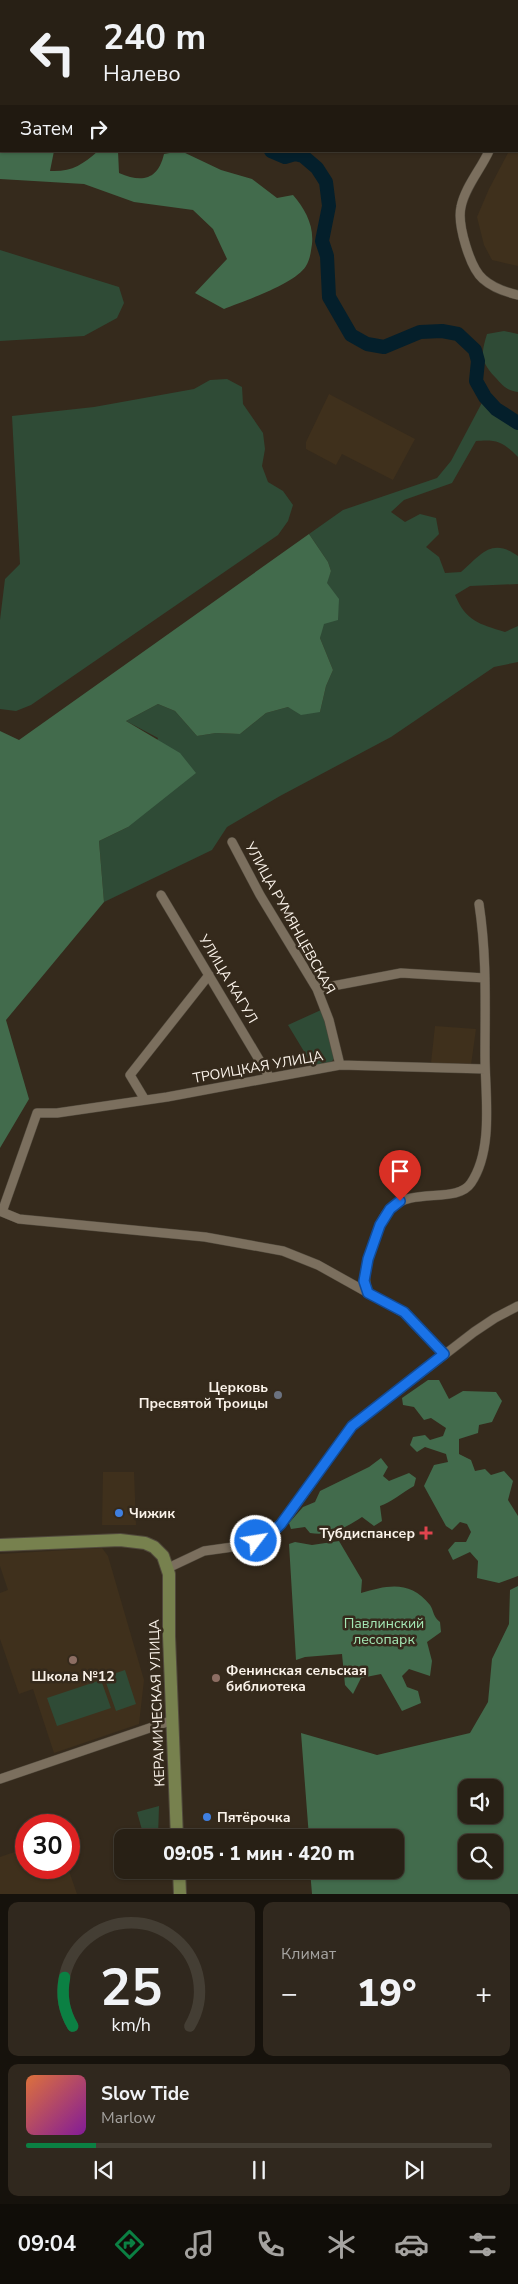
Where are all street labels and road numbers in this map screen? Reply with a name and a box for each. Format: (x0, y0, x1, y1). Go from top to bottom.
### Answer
street label: УЛИЦА РУМЯНЦЕВСКАЯ (240, 838, 340, 997)
street label: УЛИЦА КАГУЛ (193, 930, 262, 1027)
street label: ТРОИЦКАЯ УЛИЦА (191, 1046, 325, 1088)
street label: КЕРАМИЧЕСКАЯ УЛИЦА (145, 1619, 169, 1787)

